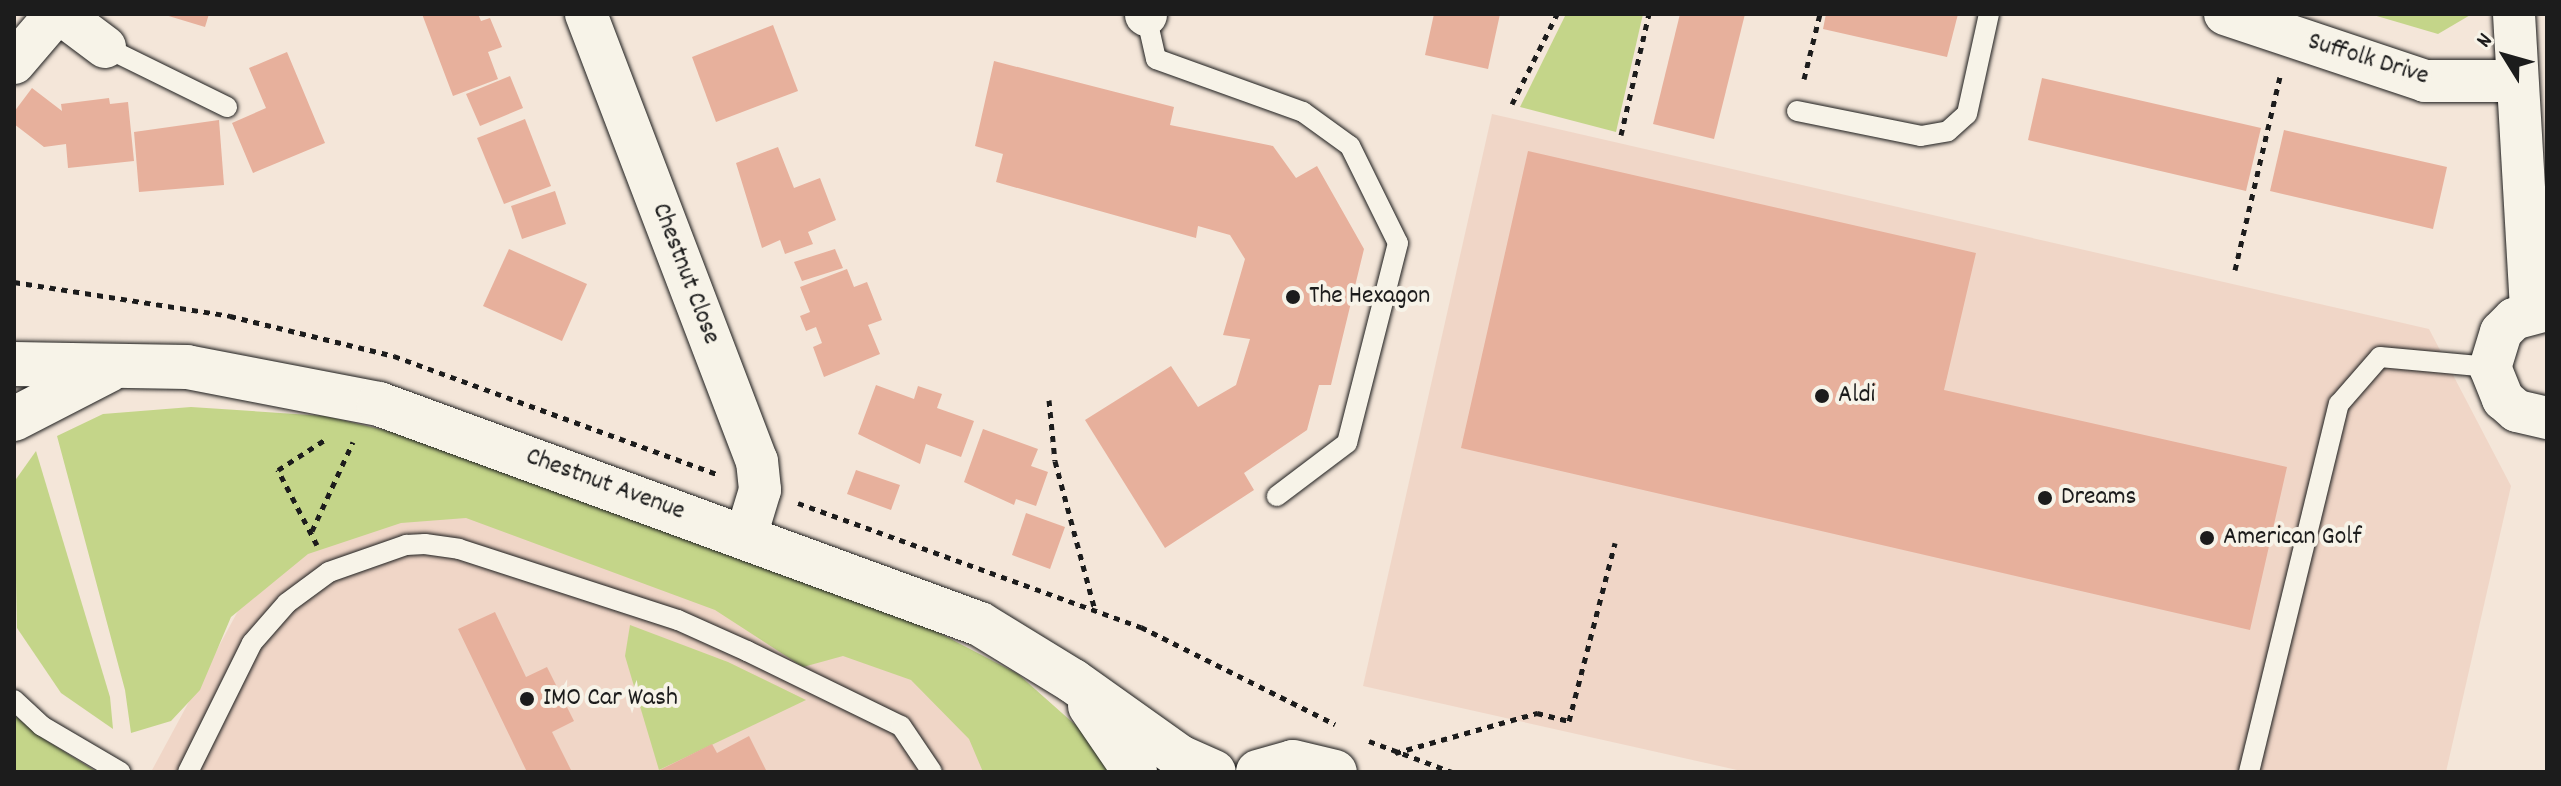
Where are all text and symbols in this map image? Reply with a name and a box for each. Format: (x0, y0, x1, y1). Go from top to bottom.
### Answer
north arrow (2465, 16, 2545, 96)
street label: Suffolk Drive (2304, 27, 2432, 93)
text: N (2470, 28, 2501, 55)
street label: Chestnut Close (644, 199, 726, 349)
place label: The Hexagon (1309, 281, 1430, 313)
marker: The Hexagon (1284, 288, 1302, 306)
place label: Aldi (1838, 380, 1875, 412)
marker: Aldi (1813, 387, 1831, 405)
street label: Chestnut Avenue (521, 442, 689, 528)
place label: Dreams (2061, 482, 2137, 514)
marker: Dreams (2036, 489, 2054, 507)
place label: American Golf (2223, 522, 2362, 554)
marker: American Golf (2198, 529, 2216, 547)
place label: IMO Car Wash (543, 683, 678, 715)
marker: IMO Car Wash (518, 690, 536, 708)

